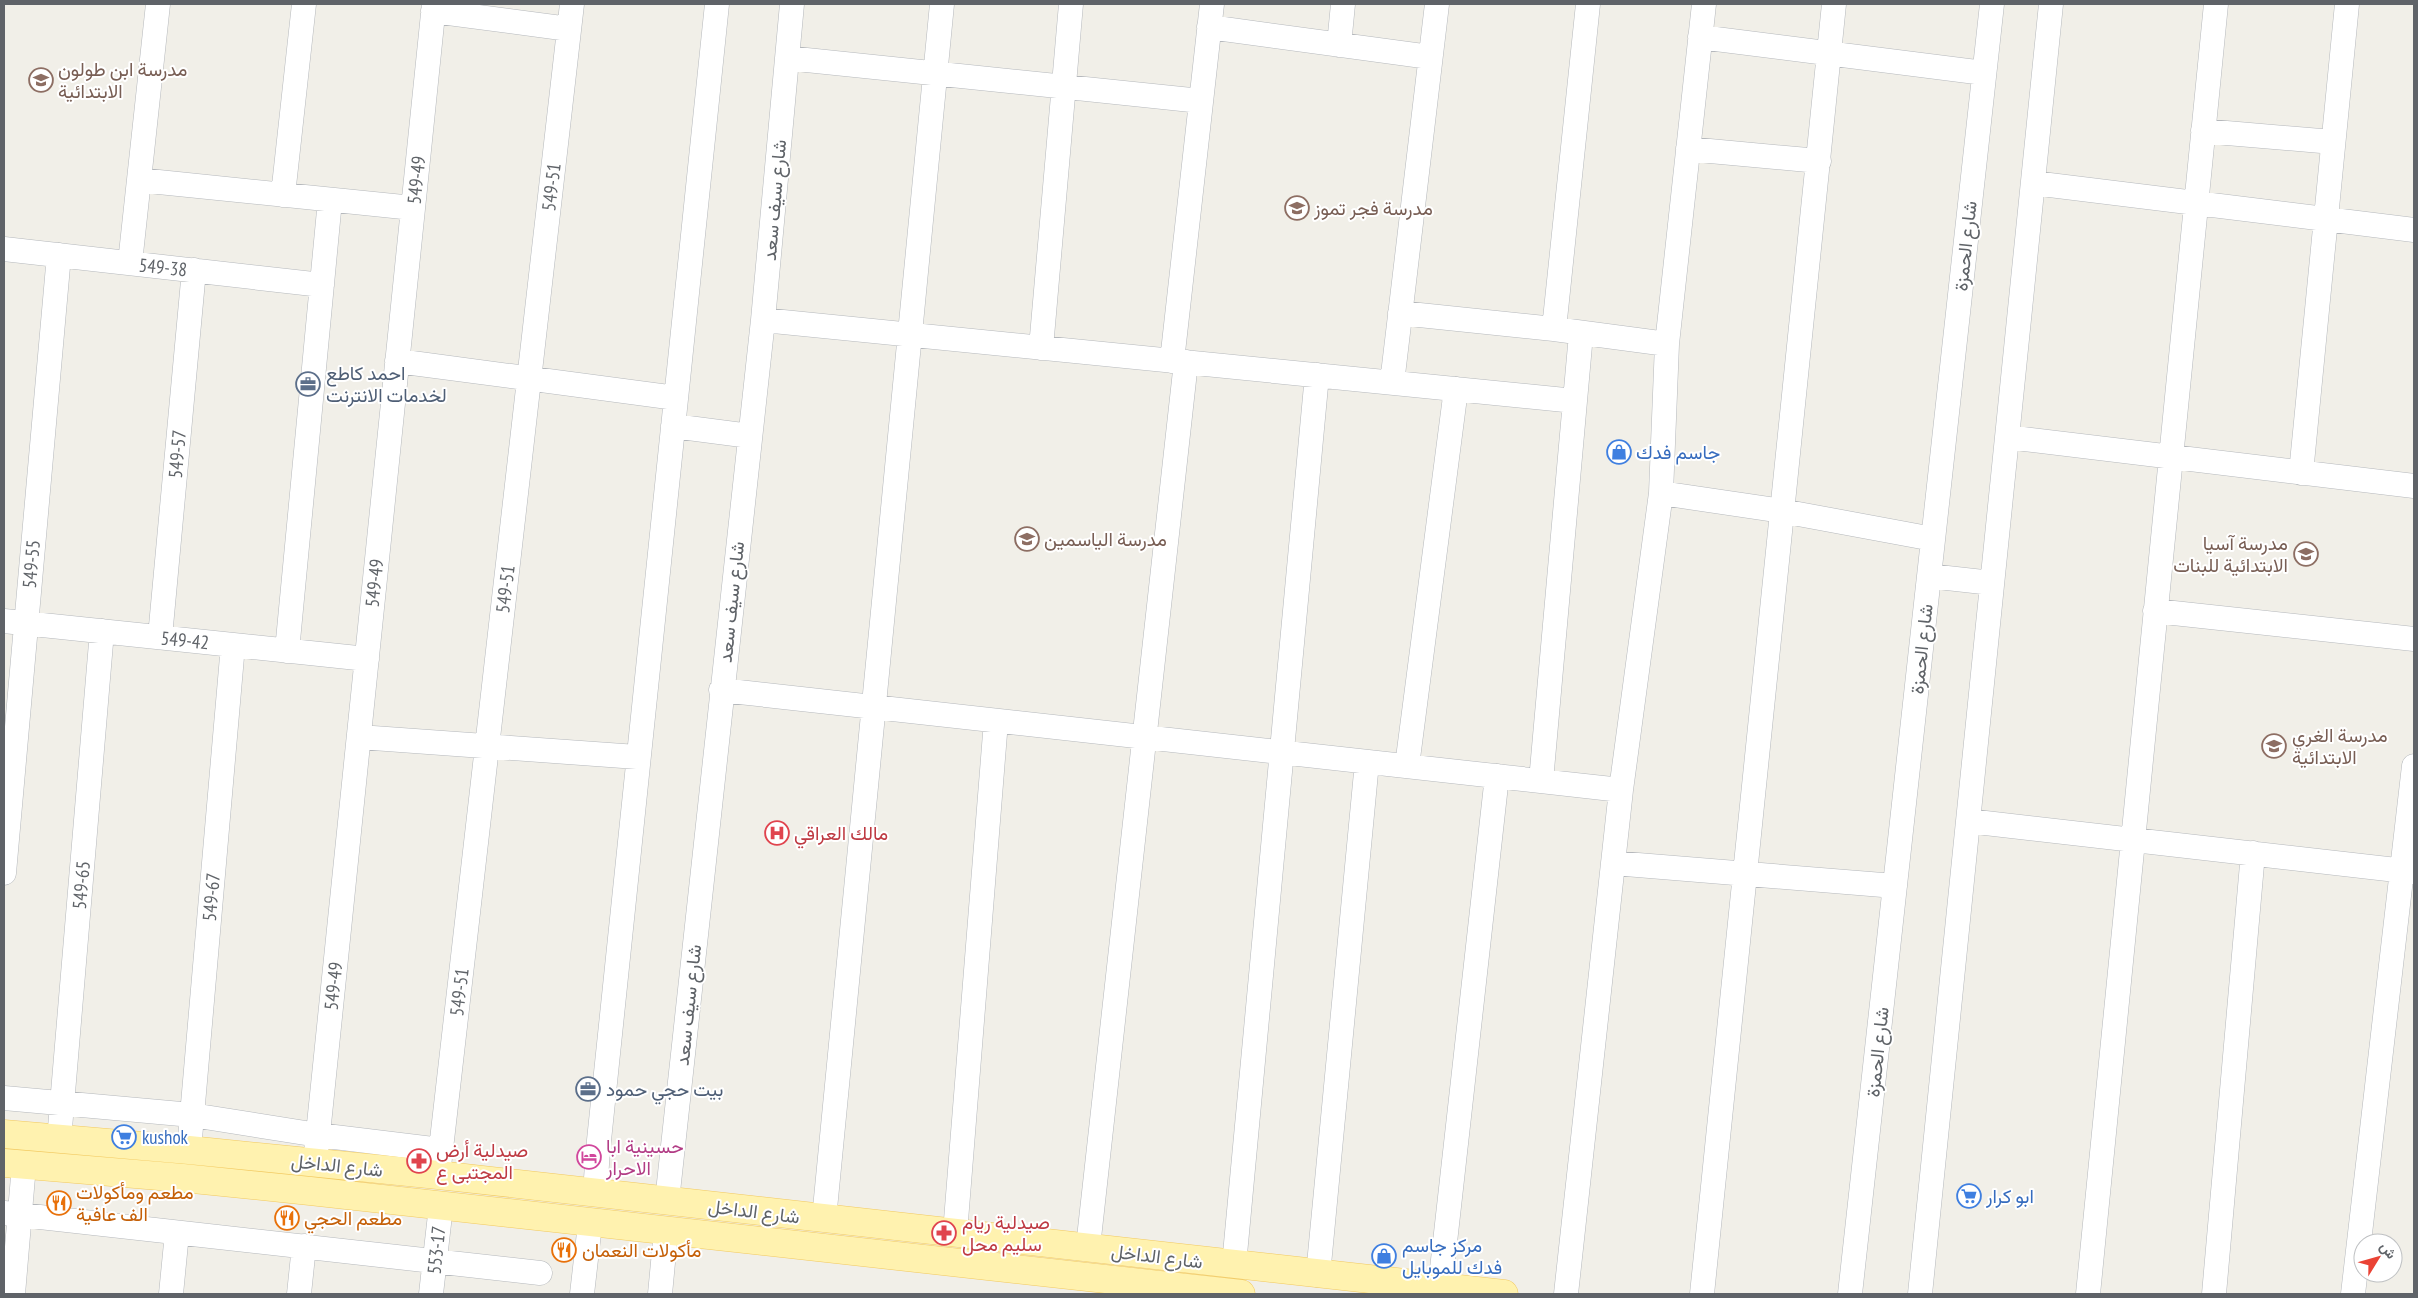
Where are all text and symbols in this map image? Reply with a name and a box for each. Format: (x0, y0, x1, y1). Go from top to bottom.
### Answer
place label: مدرسة ابن طولون الابتدائية (58, 57, 187, 103)
school or university icon: مدرسة ابن طولون الابتدائية (28, 67, 54, 93)
street label: شارع سيف سعد (757, 138, 792, 262)
street label: 549-49 (402, 155, 430, 205)
street label: 549-51 (536, 162, 566, 212)
school or university icon: مدرسة فجر تموز (1284, 195, 1310, 221)
place label: مدرسة فجر تموز (1313, 196, 1433, 220)
street label: شارع الحمزة (1948, 200, 1983, 292)
street label: 549-38 (138, 253, 188, 281)
place label: احمد كاطع لخدمات الانترنت (326, 361, 447, 407)
office icon: احمد كاطع لخدمات الانترنت (295, 371, 321, 397)
street label: 549-57 (163, 429, 191, 479)
shop icon: جاسم فدك (1606, 439, 1632, 465)
place label: جاسم فدك (1636, 440, 1720, 465)
school or university icon: مدرسة الياسمين (1014, 526, 1040, 552)
place label: مدرسة الياسمين (1044, 527, 1167, 551)
place label: مدرسة آسيا الابتدائية للبنات (2173, 531, 2288, 577)
street label: 549-55 (17, 539, 45, 589)
street label: شارع سيف سعد (713, 540, 750, 664)
school or university icon: مدرسة آسيا الابتدائية للبنات (2293, 541, 2319, 567)
street label: 549-49 (360, 558, 388, 608)
street label: 549-51 (490, 564, 520, 614)
street label: شارع الحمزة (1904, 603, 1939, 695)
street label: 549-42 (160, 626, 210, 654)
place label: مدرسة الغري الابتدائية (2292, 723, 2388, 769)
school or university icon: مدرسة الغري الابتدائية (2261, 733, 2287, 759)
hospital icon: مالك العراقي (764, 820, 790, 846)
place label: مالك العراقي (794, 821, 888, 849)
street label: 549-65 (67, 860, 95, 910)
street label: 549-67 (197, 872, 225, 922)
street label: شارع سيف سعد (670, 943, 707, 1067)
street label: 549-49 (319, 961, 347, 1011)
street label: 549-51 (444, 967, 474, 1017)
street label: شارع الحمزة (1860, 1006, 1895, 1098)
office icon: بيت حجي حمود (575, 1076, 601, 1102)
place label: بيت حجي حمود (606, 1077, 723, 1105)
supermarket icon: kushok (111, 1124, 137, 1150)
place label: kushok (142, 1125, 189, 1149)
place label: حسينية ابا الاحرار (605, 1134, 684, 1180)
place label: صيدلية أرض المجتبى ع (436, 1138, 528, 1185)
hotel icon: حسينية ابا الاحرار (576, 1144, 602, 1170)
street label: شارع الداخل (290, 1148, 384, 1183)
pharmacy icon: صيدلية أرض المجتبى ع (406, 1148, 432, 1174)
place label: مطعم ومأكولات الف عافية (76, 1180, 194, 1226)
supermarket icon: ابو كرار (1956, 1183, 1982, 1209)
place label: ابو كرار (1985, 1184, 2034, 1208)
restaurant icon: مطعم ومأكولات الف عافية (46, 1190, 72, 1216)
street label: شارع الداخل (707, 1193, 801, 1230)
restaurant icon: مطعم الحجي (274, 1205, 300, 1231)
place label: مطعم الحجي (304, 1206, 402, 1234)
place label: صيدلية ريام سليم محل (962, 1210, 1050, 1257)
pharmacy icon: صيدلية ريام سليم محل (931, 1220, 957, 1246)
street label: 553-17 (422, 1225, 450, 1275)
place label: مركز جاسم فدك للموبايل (1402, 1233, 1502, 1279)
north arrow (2353, 1233, 2403, 1283)
restaurant icon: مأكولات النعمان (551, 1237, 577, 1263)
place label: مأكولات النعمان (582, 1238, 701, 1262)
street label: شارع الداخل (1110, 1238, 1204, 1275)
text: ش (2376, 1238, 2401, 1262)
shop icon: مركز جاسم فدك للموبايل (1371, 1243, 1397, 1269)

